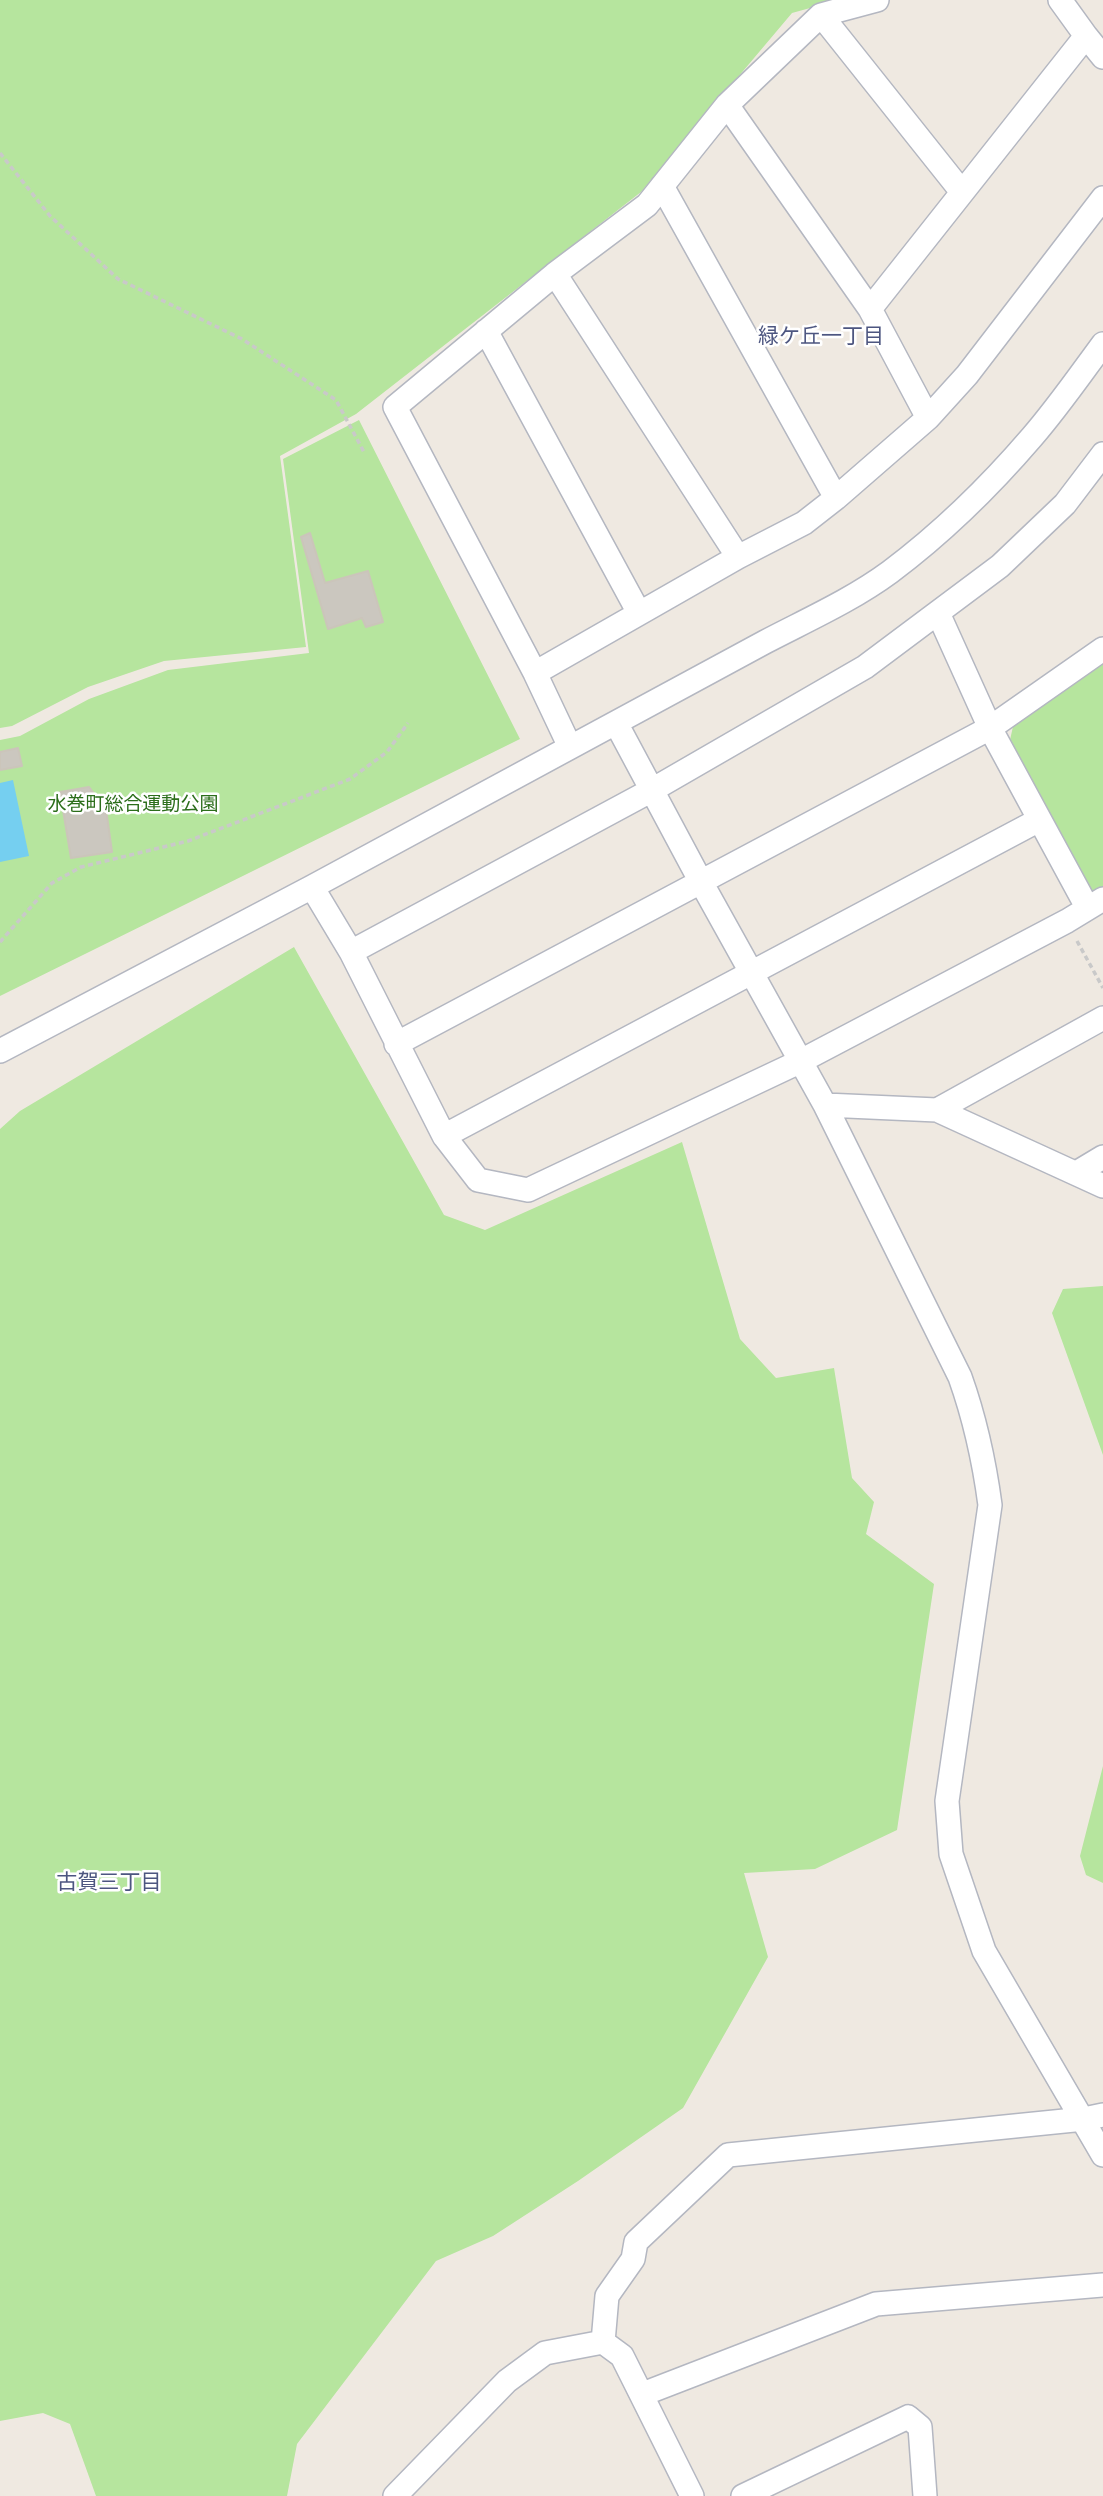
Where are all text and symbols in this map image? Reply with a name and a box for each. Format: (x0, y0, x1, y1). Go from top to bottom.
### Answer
district label: 緑ケ丘一丁目 (758, 324, 884, 350)
park label: 水巻町総合運動公園 (48, 793, 218, 815)
district label: 古賀三丁目 (57, 1870, 161, 1896)

